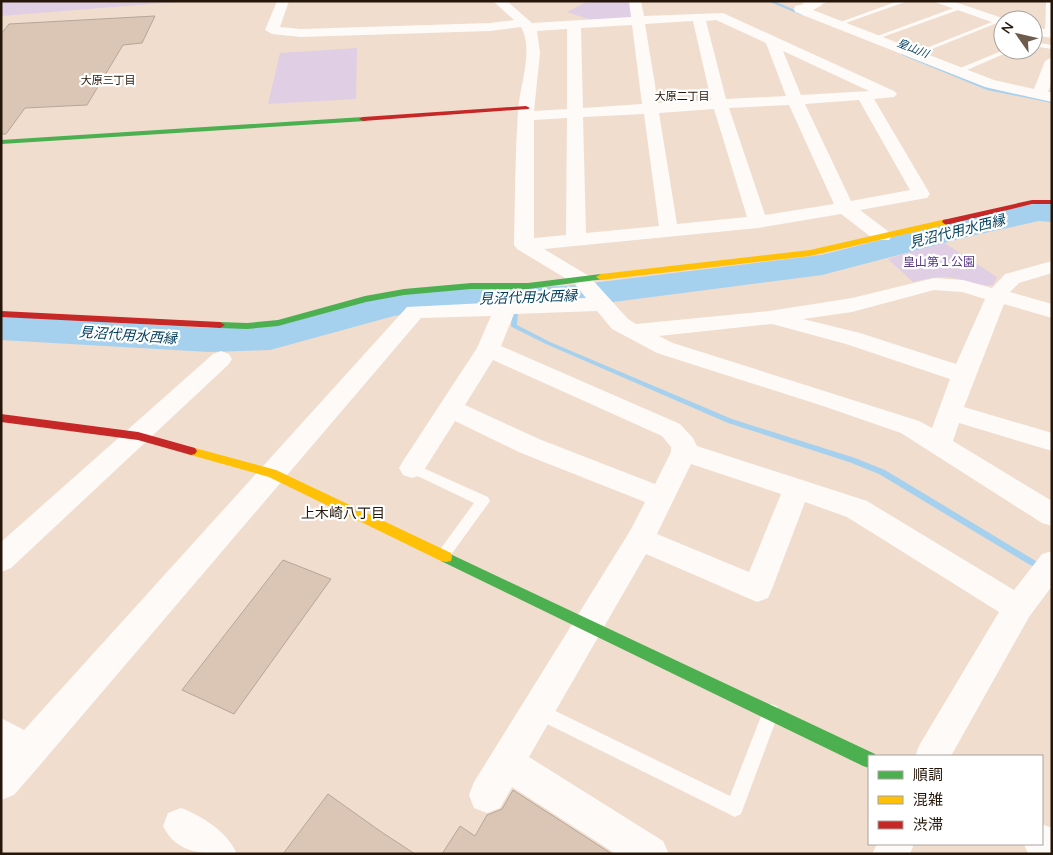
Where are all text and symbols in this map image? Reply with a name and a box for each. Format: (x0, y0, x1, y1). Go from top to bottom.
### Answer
north arrow (993, 10, 1043, 60)
text: N (997, 18, 1018, 37)
water label: 皇山川 (895, 35, 932, 61)
district label: 大原三丁目 (81, 73, 136, 87)
district label: 大原二丁目 (655, 89, 710, 103)
water label: 見沼代用水西縁 (907, 210, 1009, 252)
park label: 皇山第１公園 (903, 254, 975, 269)
water label: 見沼代用水西縁 (479, 286, 579, 308)
water label: 見沼代用水西縁 (78, 323, 180, 348)
district label: 上木崎八丁目 (301, 504, 385, 522)
legend (868, 755, 1043, 845)
text: 順調 (913, 765, 943, 784)
text: 混雑 (913, 790, 943, 809)
text: 渋滞 (913, 815, 943, 834)

